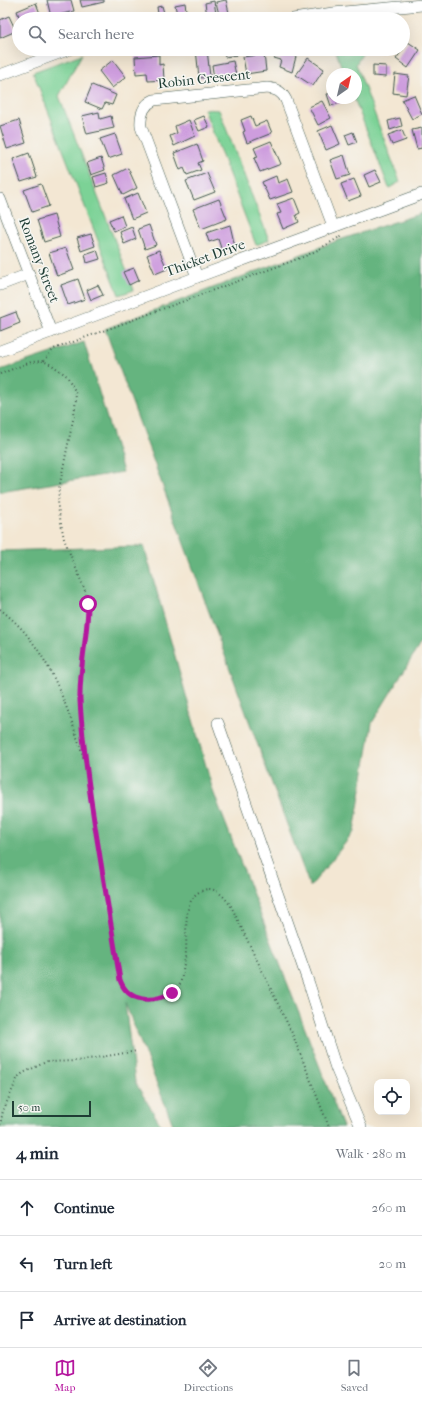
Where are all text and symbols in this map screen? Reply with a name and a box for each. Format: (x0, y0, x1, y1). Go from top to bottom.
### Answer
search box (12, 12, 410, 56)
icon: search (26, 23, 48, 45)
text: Search here (58, 25, 134, 43)
street label: Robin Crescent (157, 66, 251, 92)
north arrow (326, 68, 362, 104)
street label: Romany Street (15, 215, 63, 305)
street label: Thicket Drive (163, 236, 247, 280)
route start (79, 595, 97, 613)
route end (163, 984, 181, 1002)
map controls (374, 1079, 410, 1115)
button: locate (374, 1079, 410, 1115)
scale bar (12, 1099, 91, 1118)
text: 50 m (18, 1101, 40, 1114)
text: 4 min (16, 1143, 59, 1163)
text: Walk · 280 m (336, 1146, 406, 1161)
icon: ahead (16, 1197, 38, 1219)
text: Continue (54, 1199, 114, 1217)
text: 260 m (372, 1200, 406, 1215)
icon: left (16, 1253, 38, 1275)
text: Turn left (54, 1255, 112, 1273)
text: 20 m (379, 1256, 406, 1271)
icon: arrive (16, 1309, 38, 1331)
text: Arrive at destination (54, 1311, 186, 1329)
tab: Map (54, 1357, 76, 1394)
tab: Directions (184, 1357, 233, 1394)
tab: Saved (341, 1357, 368, 1394)

